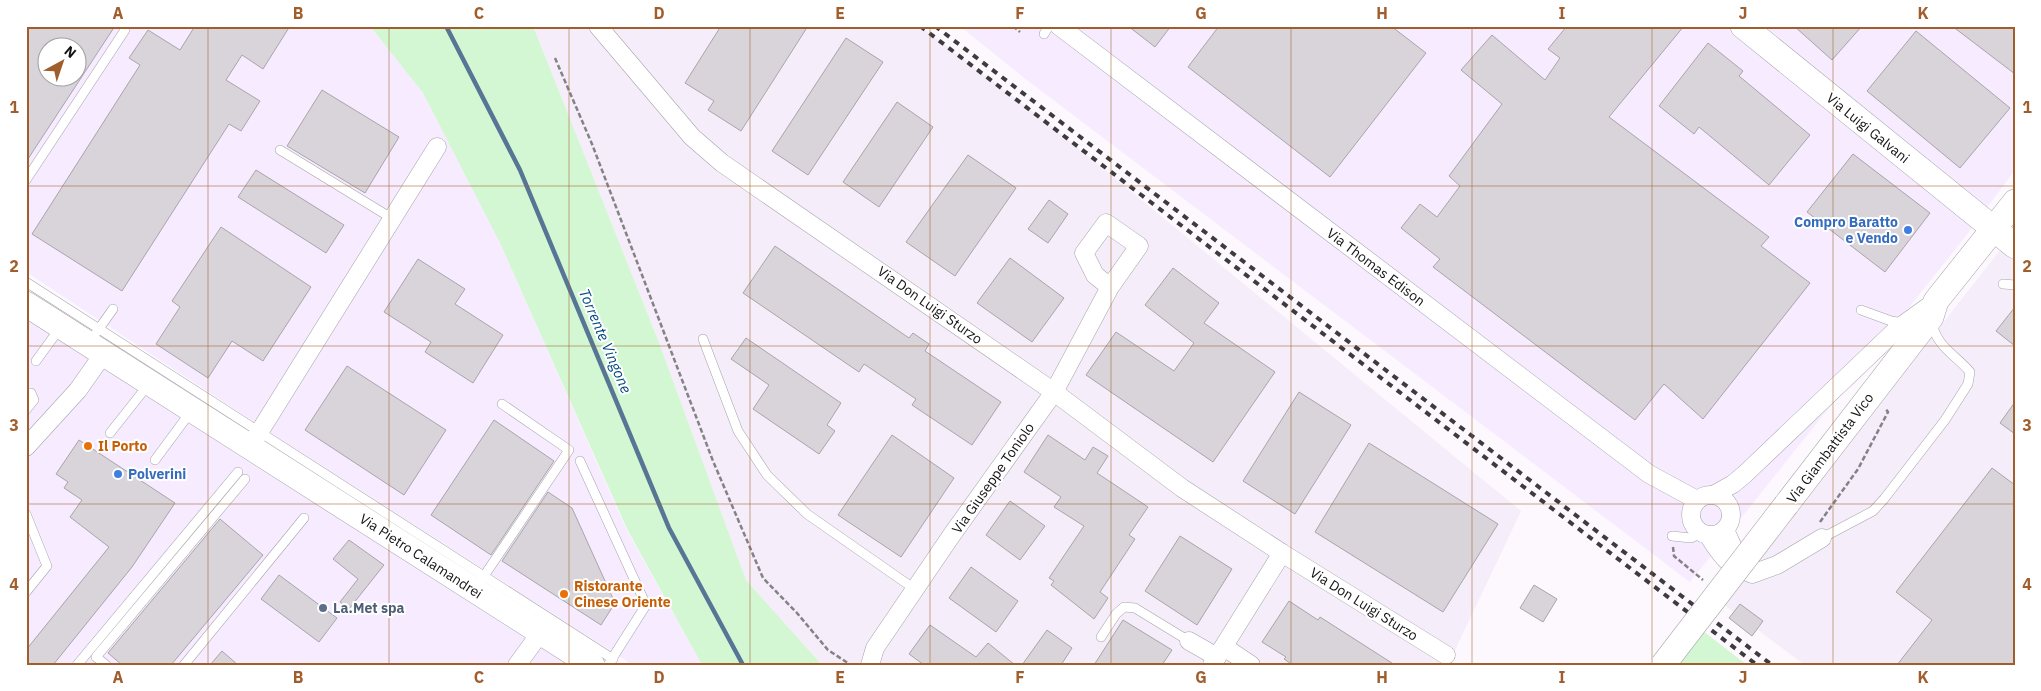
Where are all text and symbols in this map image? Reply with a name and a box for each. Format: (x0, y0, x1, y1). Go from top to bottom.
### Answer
text: A (113, 3, 124, 23)
text: B (293, 3, 304, 23)
text: C (474, 3, 484, 23)
text: D (653, 3, 665, 23)
text: E (835, 3, 845, 23)
text: F (1015, 3, 1025, 23)
text: G (1195, 3, 1207, 23)
text: H (1376, 3, 1388, 23)
text: I (1559, 3, 1566, 23)
text: J (1739, 3, 1747, 23)
text: K (1917, 3, 1929, 23)
north arrow (38, 38, 88, 88)
text: N (61, 42, 80, 62)
street label: Via Luigi Galvani (1823, 89, 1913, 167)
text: 1 (9, 97, 19, 117)
text: 1 (2022, 97, 2032, 117)
place label: Compro Baratto e Vendo (1794, 213, 1898, 247)
street label: Via Thomas Edison (1323, 224, 1429, 310)
marker: Compro Baratto e Vendo (1902, 224, 1914, 236)
text: 2 (9, 256, 19, 276)
text: 2 (2022, 256, 2032, 276)
street label: Via Don Luigi Sturzo (874, 262, 986, 348)
water label: Torrente Vingone (575, 286, 636, 396)
street label: Via Giambattista Vico (1783, 389, 1878, 507)
text: 3 (9, 415, 19, 435)
text: 3 (2022, 415, 2032, 435)
street label: Via Giuseppe Toniolo (948, 419, 1038, 537)
place label: Il Porto (98, 437, 147, 455)
marker: Il Porto (82, 440, 94, 452)
place label: Polverini (128, 465, 186, 483)
marker: Polverini (112, 468, 124, 480)
street label: Via Pietro Calamandrei (356, 509, 486, 603)
street label: Via Don Luigi Sturzo (1307, 563, 1422, 645)
text: 4 (9, 574, 19, 594)
text: 4 (2022, 574, 2032, 594)
place label: Ristorante Cinese Oriente (574, 577, 671, 611)
marker: Ristorante Cinese Oriente (558, 588, 570, 600)
place label: La.Met spa (333, 599, 404, 617)
marker: La.Met spa (317, 602, 329, 614)
text: A (113, 667, 124, 687)
text: B (293, 667, 304, 687)
text: C (474, 667, 484, 687)
text: D (653, 667, 665, 687)
text: E (835, 667, 845, 687)
text: F (1015, 667, 1025, 687)
text: G (1195, 667, 1207, 687)
text: H (1376, 667, 1388, 687)
text: I (1559, 667, 1566, 687)
text: J (1739, 667, 1747, 687)
text: K (1917, 667, 1929, 687)

